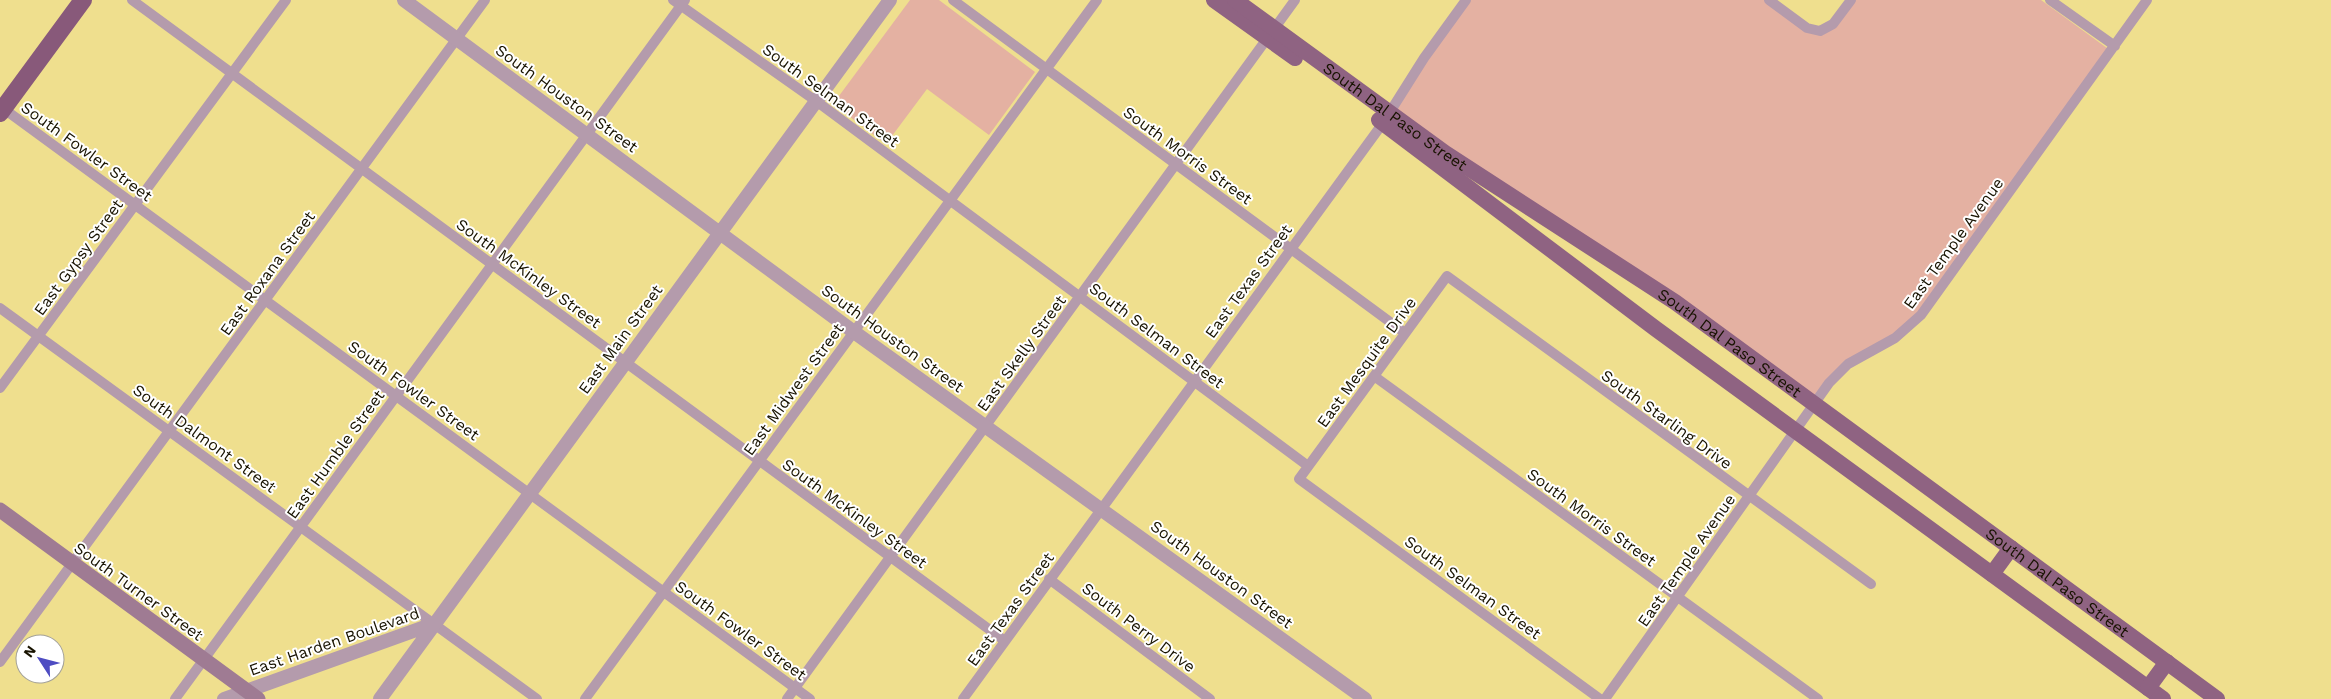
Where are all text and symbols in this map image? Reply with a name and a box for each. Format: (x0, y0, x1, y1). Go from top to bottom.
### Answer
street label: South Houston Street (492, 40, 642, 157)
street label: South Selman Street (759, 40, 903, 151)
street label: South Dal Paso Street (1319, 58, 1471, 175)
street label: South Fowler Street (17, 97, 156, 205)
street label: South Morris Street (1120, 102, 1256, 209)
street label: East Temple Avenue (1899, 174, 2007, 313)
street label: East Gypsy Street (30, 195, 127, 319)
street label: East Roxana Street (216, 207, 319, 339)
street label: South McKinley Street (453, 215, 605, 332)
street label: East Texas Street (1201, 221, 1296, 342)
street label: South Selman Street (1085, 278, 1228, 393)
street label: South Houston Street (818, 280, 968, 397)
street label: East Main Street (574, 281, 667, 398)
street label: South Dal Paso Street (1654, 285, 1805, 402)
street label: East Skelly Street (973, 291, 1070, 415)
street label: East Mesquite Drive (1313, 293, 1420, 431)
street label: East Midwest Street (739, 319, 848, 459)
street label: South Fowler Street (344, 336, 483, 444)
street label: South Starling Drive (1598, 366, 1736, 473)
street label: South Dalmont Street (129, 380, 280, 497)
street label: East Humble Street (282, 386, 389, 522)
street label: South McKinley Street (779, 455, 931, 572)
street label: South Morris Street (1524, 464, 1660, 571)
street label: East Temple Avenue (1633, 490, 1739, 630)
street label: South Houston Street (1147, 516, 1297, 633)
street label: South Dal Paso Street (1982, 524, 2133, 641)
street label: South Selman Street (1401, 532, 1545, 643)
street label: South Turner Street (70, 538, 207, 645)
street label: East Texas Street (963, 549, 1058, 670)
street label: South Fowler Street (671, 576, 810, 684)
street label: South Perry Drive (1078, 579, 1199, 676)
street label: East Harden Boulevard (247, 603, 422, 680)
north arrow (15, 634, 65, 684)
text: N (20, 642, 39, 660)

